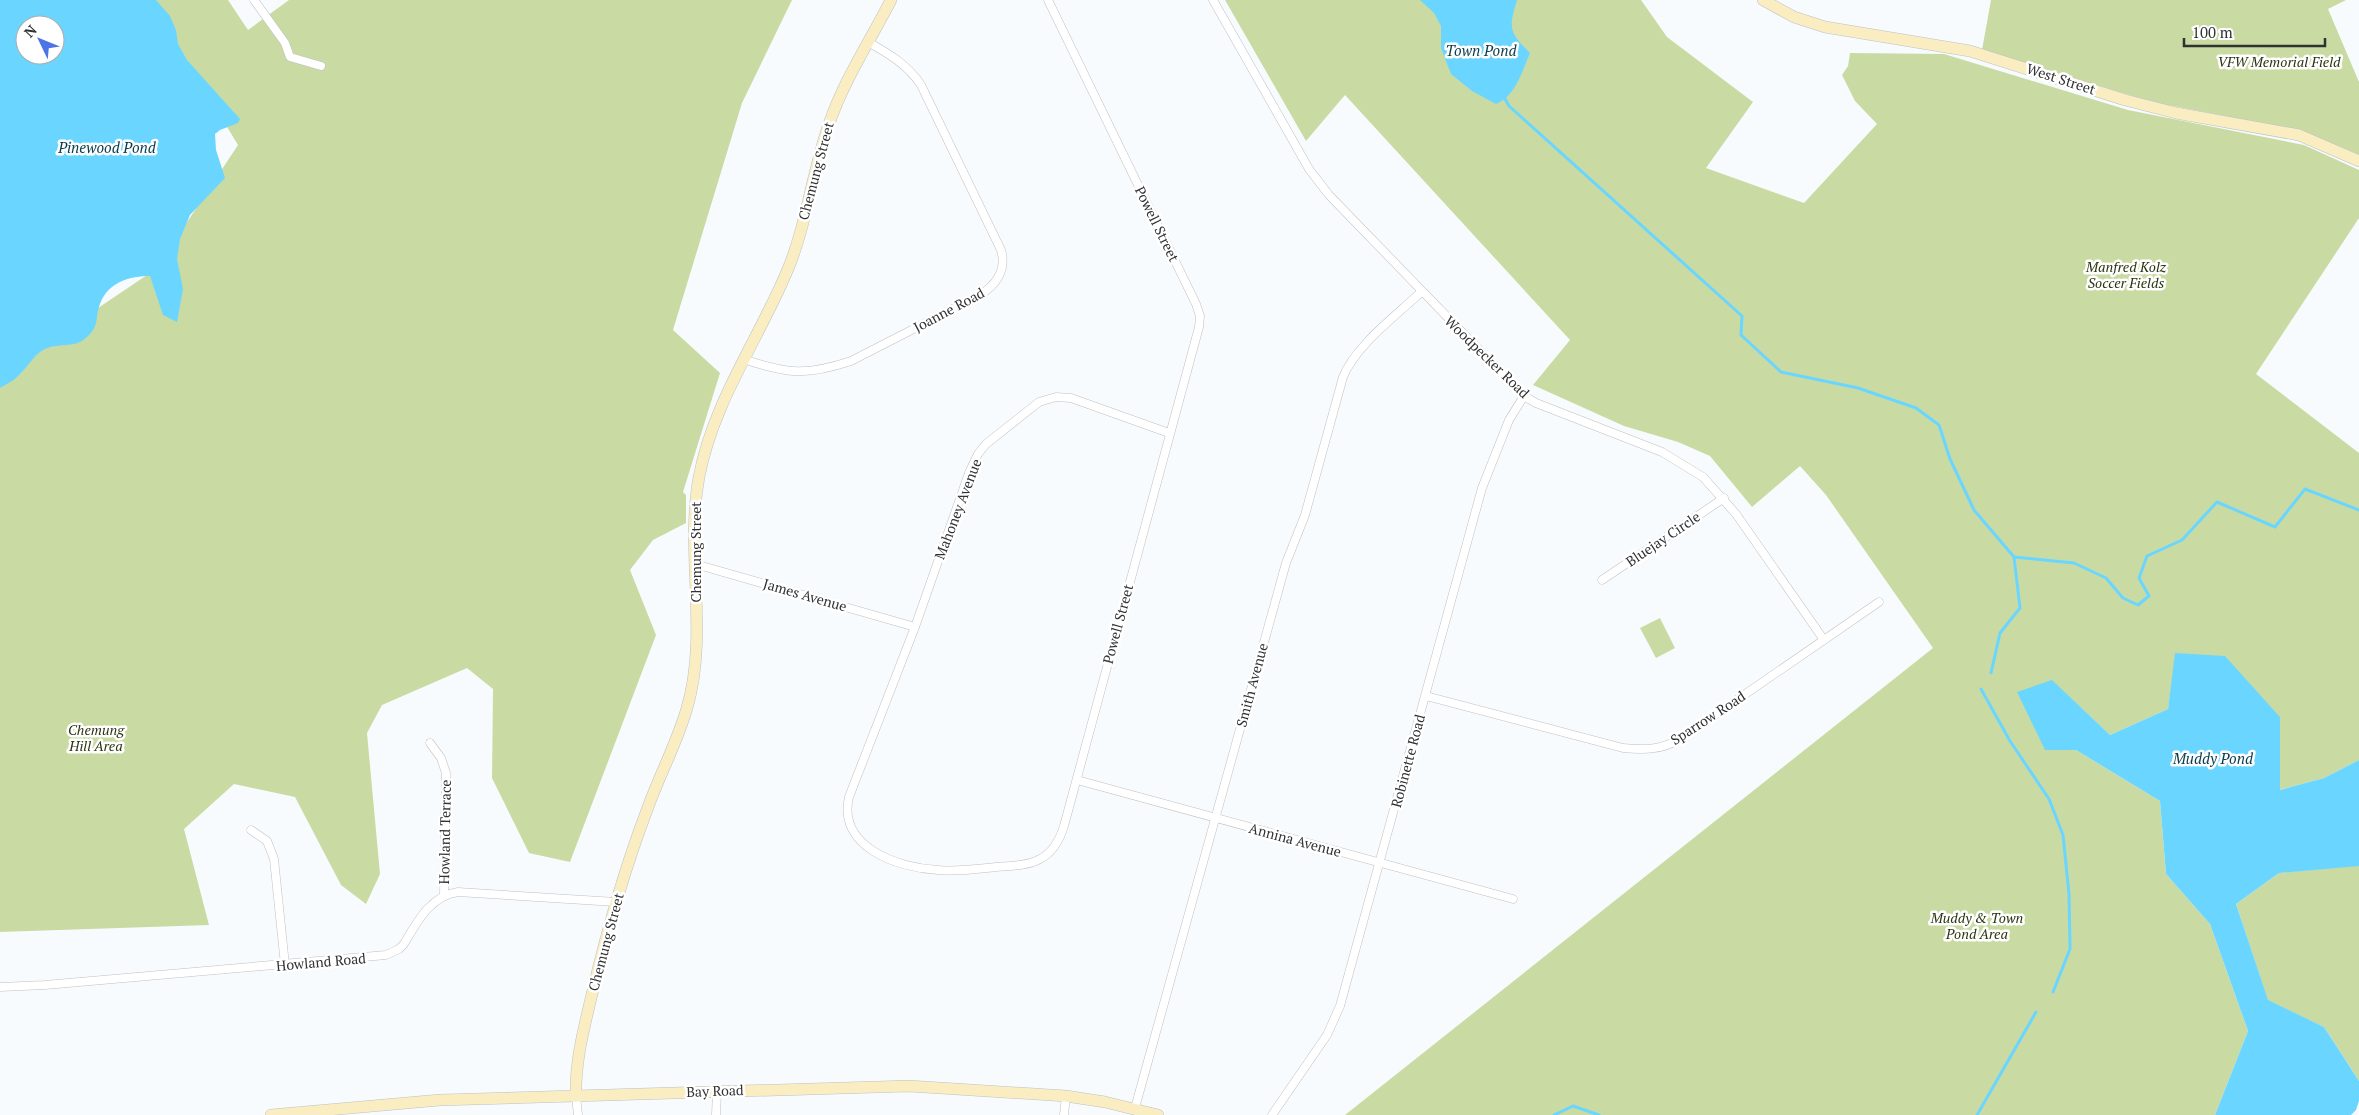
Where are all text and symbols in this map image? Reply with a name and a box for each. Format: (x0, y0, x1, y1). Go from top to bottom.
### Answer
north arrow (15, 15, 65, 65)
scale bar (2184, 15, 2325, 47)
text: N (20, 20, 41, 41)
text: 100 m (2192, 22, 2233, 42)
water label: Town Pond (1445, 40, 1517, 60)
park label: VFW Memorial Field (2217, 52, 2341, 71)
street label: West Street (2024, 58, 2099, 99)
street label: Chemung Street (793, 119, 838, 222)
water label: Pinewood Pond (57, 137, 157, 157)
street label: Powell Street (1131, 183, 1184, 265)
park label: Manfred Kolz Soccer Fields (2085, 257, 2167, 292)
street label: Joanne Road (910, 283, 988, 336)
street label: Woodpecker Road (1441, 311, 1534, 402)
street label: Mahoney Avenue (930, 456, 985, 562)
street label: Chemung Street (686, 501, 705, 602)
street label: Bluejay Circle (1622, 507, 1704, 570)
street label: James Avenue (761, 574, 849, 616)
street label: Powell Street (1098, 581, 1137, 666)
street label: Smith Avenue (1231, 641, 1272, 729)
street label: Sparrow Road (1667, 686, 1749, 749)
street label: Robinette Road (1386, 712, 1429, 810)
park label: Chemung Hill Area (68, 720, 125, 755)
water label: Muddy Pond (2172, 748, 2254, 768)
street label: Howland Terrace (434, 779, 455, 885)
street label: Annina Avenue (1247, 818, 1343, 861)
street label: Chemung Street (583, 890, 628, 993)
park label: Muddy & Town Pond Area (1930, 908, 2023, 943)
street label: Howland Road (275, 948, 367, 975)
street label: Bay Road (686, 1080, 744, 1101)

